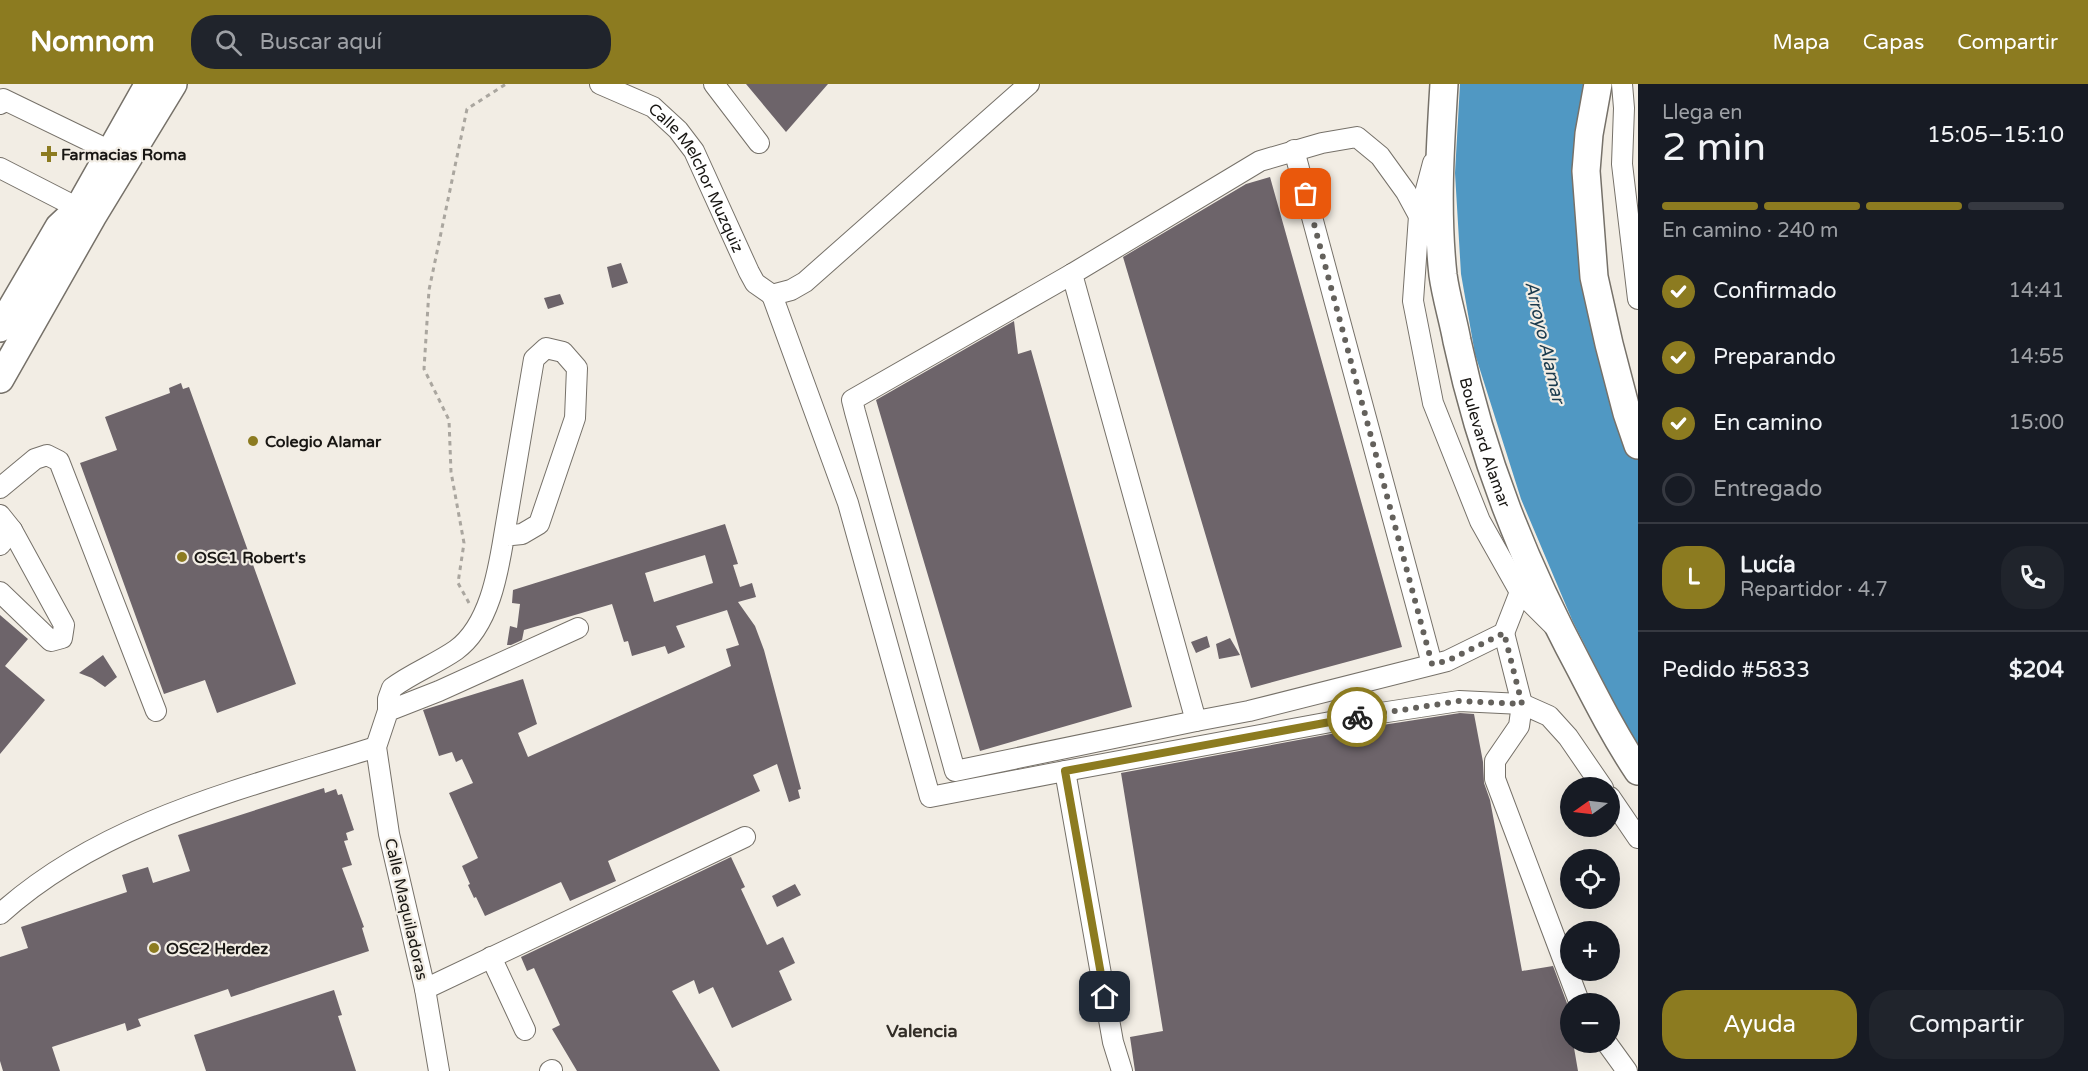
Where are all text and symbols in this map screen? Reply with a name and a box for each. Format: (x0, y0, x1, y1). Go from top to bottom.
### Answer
search box (191, 15, 611, 69)
text: Nomnom (30, 25, 155, 59)
icon: search (212, 26, 245, 59)
text: Buscar aquí (260, 29, 382, 55)
text: Mapa (1773, 30, 1830, 55)
text: Capas (1863, 30, 1924, 55)
text: Compartir (1957, 30, 2058, 55)
street label: Calle Melchor Muzquiz (644, 99, 748, 256)
text: Llega en (1662, 101, 1742, 125)
text: 15:05–15:10 (1927, 122, 2064, 148)
text: 2 min (1662, 124, 1766, 171)
place label: Farmacias Roma (61, 145, 186, 165)
marker: Farmacias Roma (42, 147, 56, 161)
pin (1280, 168, 1331, 219)
icon: bag (1289, 177, 1322, 210)
text: En camino · 240 m (1662, 219, 1838, 243)
icon: check (1662, 275, 1695, 308)
text: Confirmado (1713, 278, 1837, 304)
water label: Arroyo Alamar (1520, 279, 1570, 407)
text: 14:41 (2009, 279, 2064, 303)
icon: check (1662, 341, 1695, 374)
text: Preparando (1713, 344, 1836, 370)
text: 14:55 (2009, 345, 2064, 369)
street label: Boulevard Alamar (1455, 375, 1515, 512)
icon: check (1662, 407, 1695, 440)
text: En camino (1713, 410, 1823, 436)
text: 15:00 (2009, 411, 2064, 435)
place label: Colegio Alamar (265, 432, 382, 452)
marker: Colegio Alamar (246, 434, 260, 448)
text: Entregado (1713, 476, 1822, 502)
button: phone (2001, 546, 2064, 609)
place label: OSC1 Robert's (194, 548, 306, 568)
marker: OSC1 Robert's (175, 550, 189, 564)
text: Lucía (1740, 552, 1796, 578)
text: L (1687, 564, 1700, 590)
text: Repartidor · 4.7 (1740, 578, 1888, 602)
text: Pedido #5833 (1662, 657, 1810, 683)
text: $204 (2009, 657, 2064, 683)
courier (1327, 687, 1387, 747)
icon: bike (1341, 701, 1374, 734)
north arrow (1560, 777, 1620, 837)
map controls (1560, 777, 1620, 1053)
street label: Calle Maquiladoras (380, 836, 432, 982)
button: locate (1560, 849, 1620, 909)
button: + (1560, 921, 1620, 981)
place label: OSC2 Herdez (166, 939, 268, 959)
marker: OSC2 Herdez (147, 941, 161, 955)
pin (1079, 971, 1130, 1022)
icon: home (1088, 980, 1121, 1013)
button: Ayuda (1662, 990, 1857, 1059)
button: Compartir (1869, 990, 2064, 1059)
button: − (1560, 993, 1620, 1053)
district label: Valencia (886, 1020, 958, 1042)

